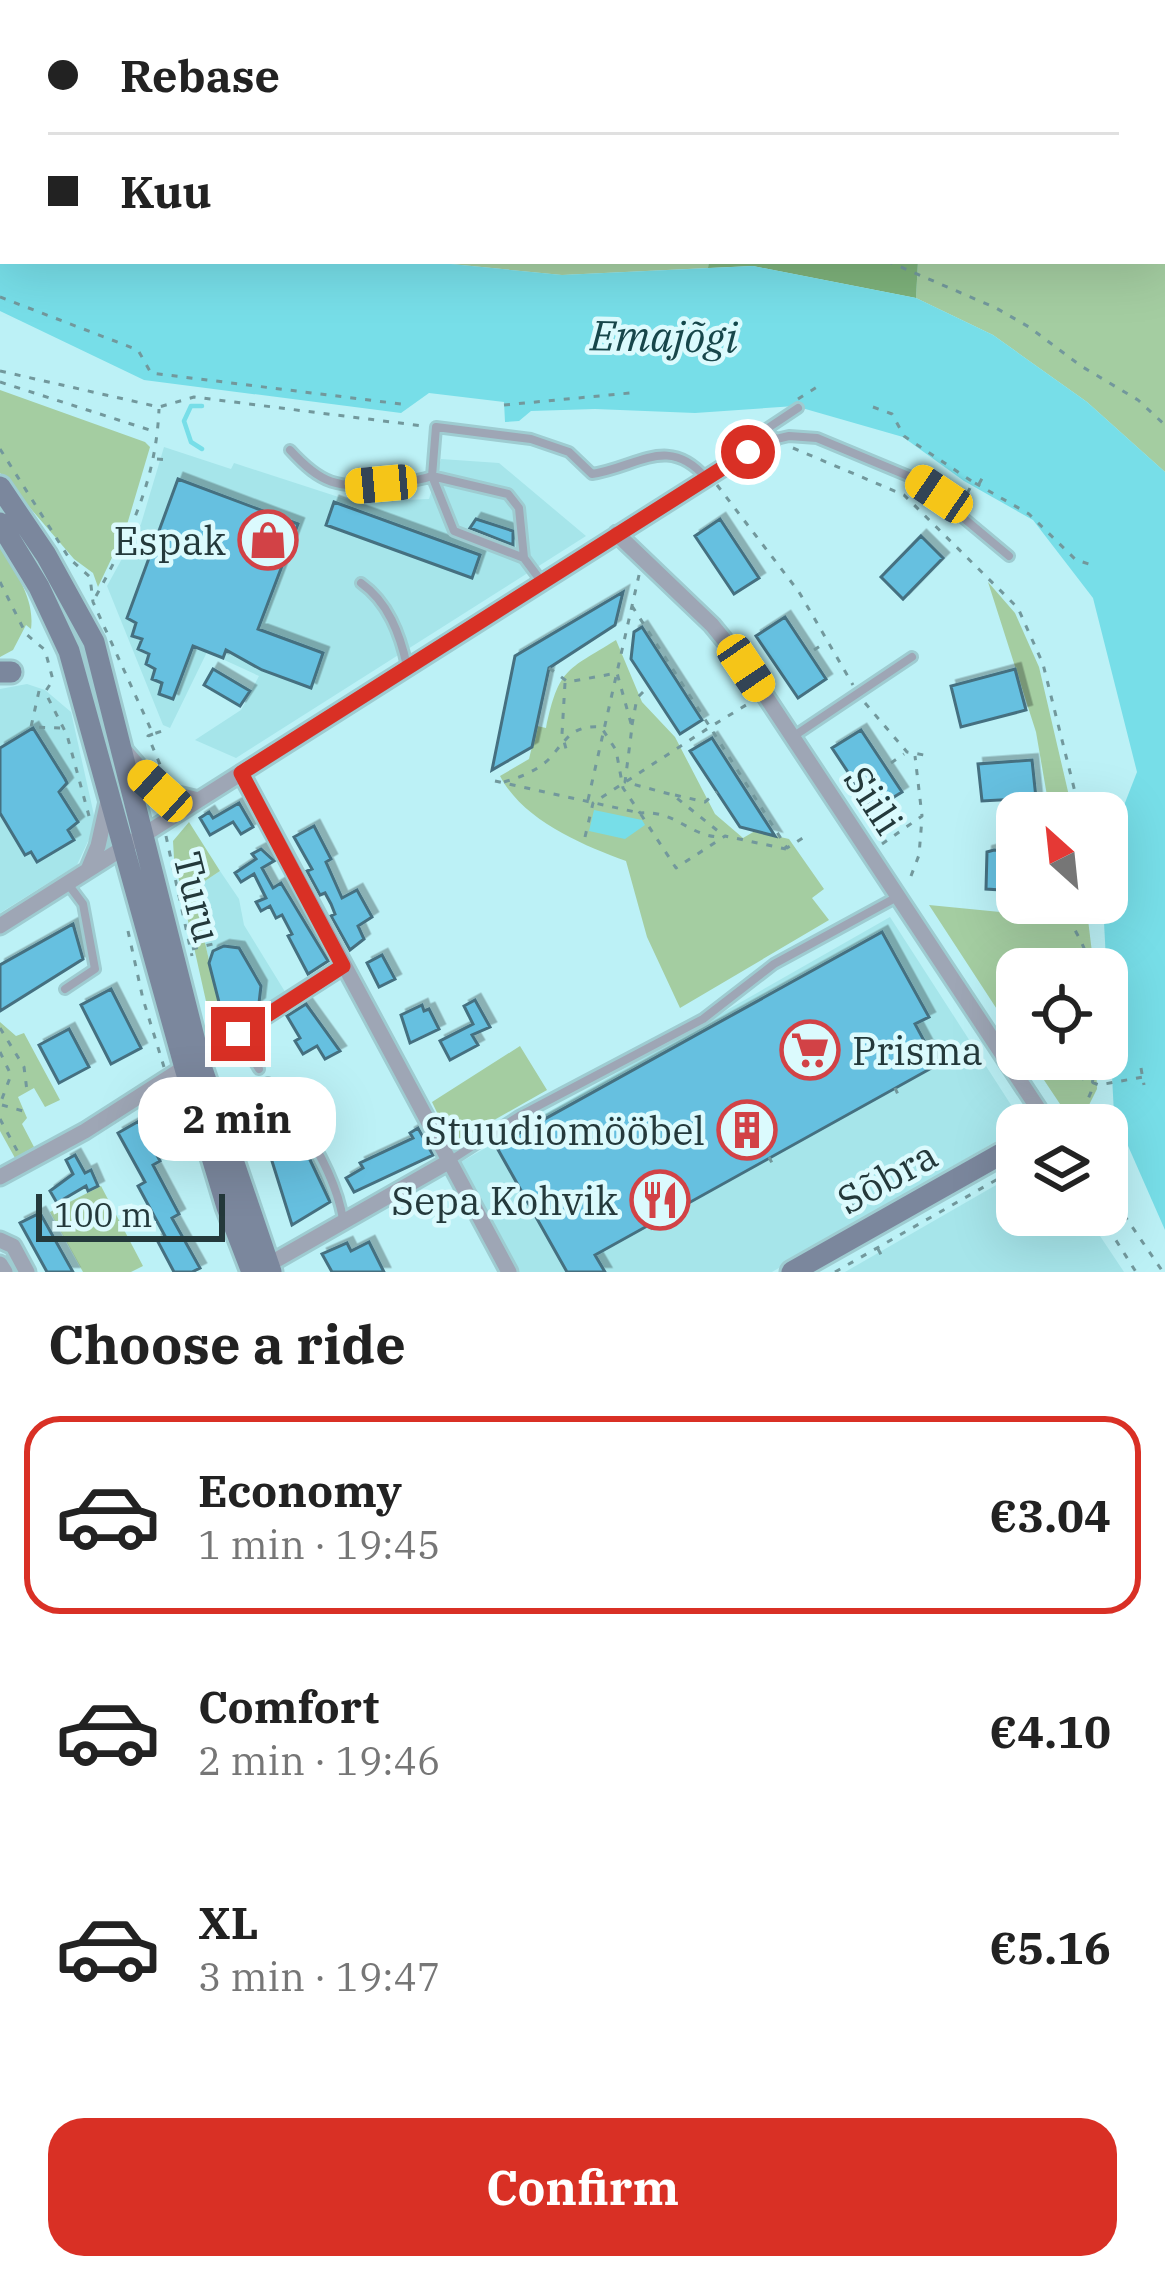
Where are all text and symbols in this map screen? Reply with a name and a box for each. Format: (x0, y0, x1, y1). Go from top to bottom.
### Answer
text: Rebase (120, 46, 280, 104)
text: Kuu (120, 162, 212, 220)
water label: Emajõgi (589, 307, 739, 365)
route start (721, 425, 775, 479)
car (899, 459, 979, 529)
car (344, 463, 418, 505)
shop icon: Espak (237, 509, 299, 571)
place label: Espak (114, 515, 226, 566)
car (711, 628, 781, 708)
car (121, 754, 199, 828)
street label: Siili (833, 756, 915, 844)
north arrow (996, 792, 1128, 924)
map controls (996, 792, 1128, 1236)
street label: Turu (162, 847, 234, 947)
button: locate (996, 948, 1128, 1080)
route end (211, 1007, 265, 1061)
supermarket icon: Prisma (779, 1019, 841, 1081)
place label: Prisma (852, 1025, 983, 1076)
callout: 2 min (139, 1076, 337, 1160)
text: 2 min (182, 1093, 292, 1144)
building icon: Stuudiomööbel (716, 1099, 778, 1161)
button: layers (996, 1104, 1128, 1236)
place label: Stuudiomööbel (424, 1105, 705, 1156)
street label: Sõbra (828, 1129, 946, 1225)
restaurant icon: Sepa Kohvik (629, 1169, 691, 1231)
place label: Sepa Kohvik (391, 1175, 618, 1226)
scale bar (36, 1188, 225, 1241)
text: 100 m (54, 1193, 153, 1236)
text: Choose a ride (48, 1309, 406, 1379)
icon: car (54, 1461, 162, 1569)
text: Economy (198, 1461, 402, 1519)
text: €3.04 (989, 1486, 1111, 1544)
text: 1 min · 19:45 (198, 1519, 440, 1570)
icon: car (54, 1677, 162, 1785)
text: Comfort (198, 1677, 379, 1735)
text: €4.10 (989, 1702, 1111, 1760)
text: 2 min · 19:46 (198, 1735, 440, 1786)
icon: car (54, 1893, 162, 2001)
text: XL (198, 1893, 259, 1951)
text: €5.16 (989, 1918, 1111, 1976)
text: 3 min · 19:47 (198, 1951, 440, 2002)
button: Confirm (48, 2118, 1117, 2256)

